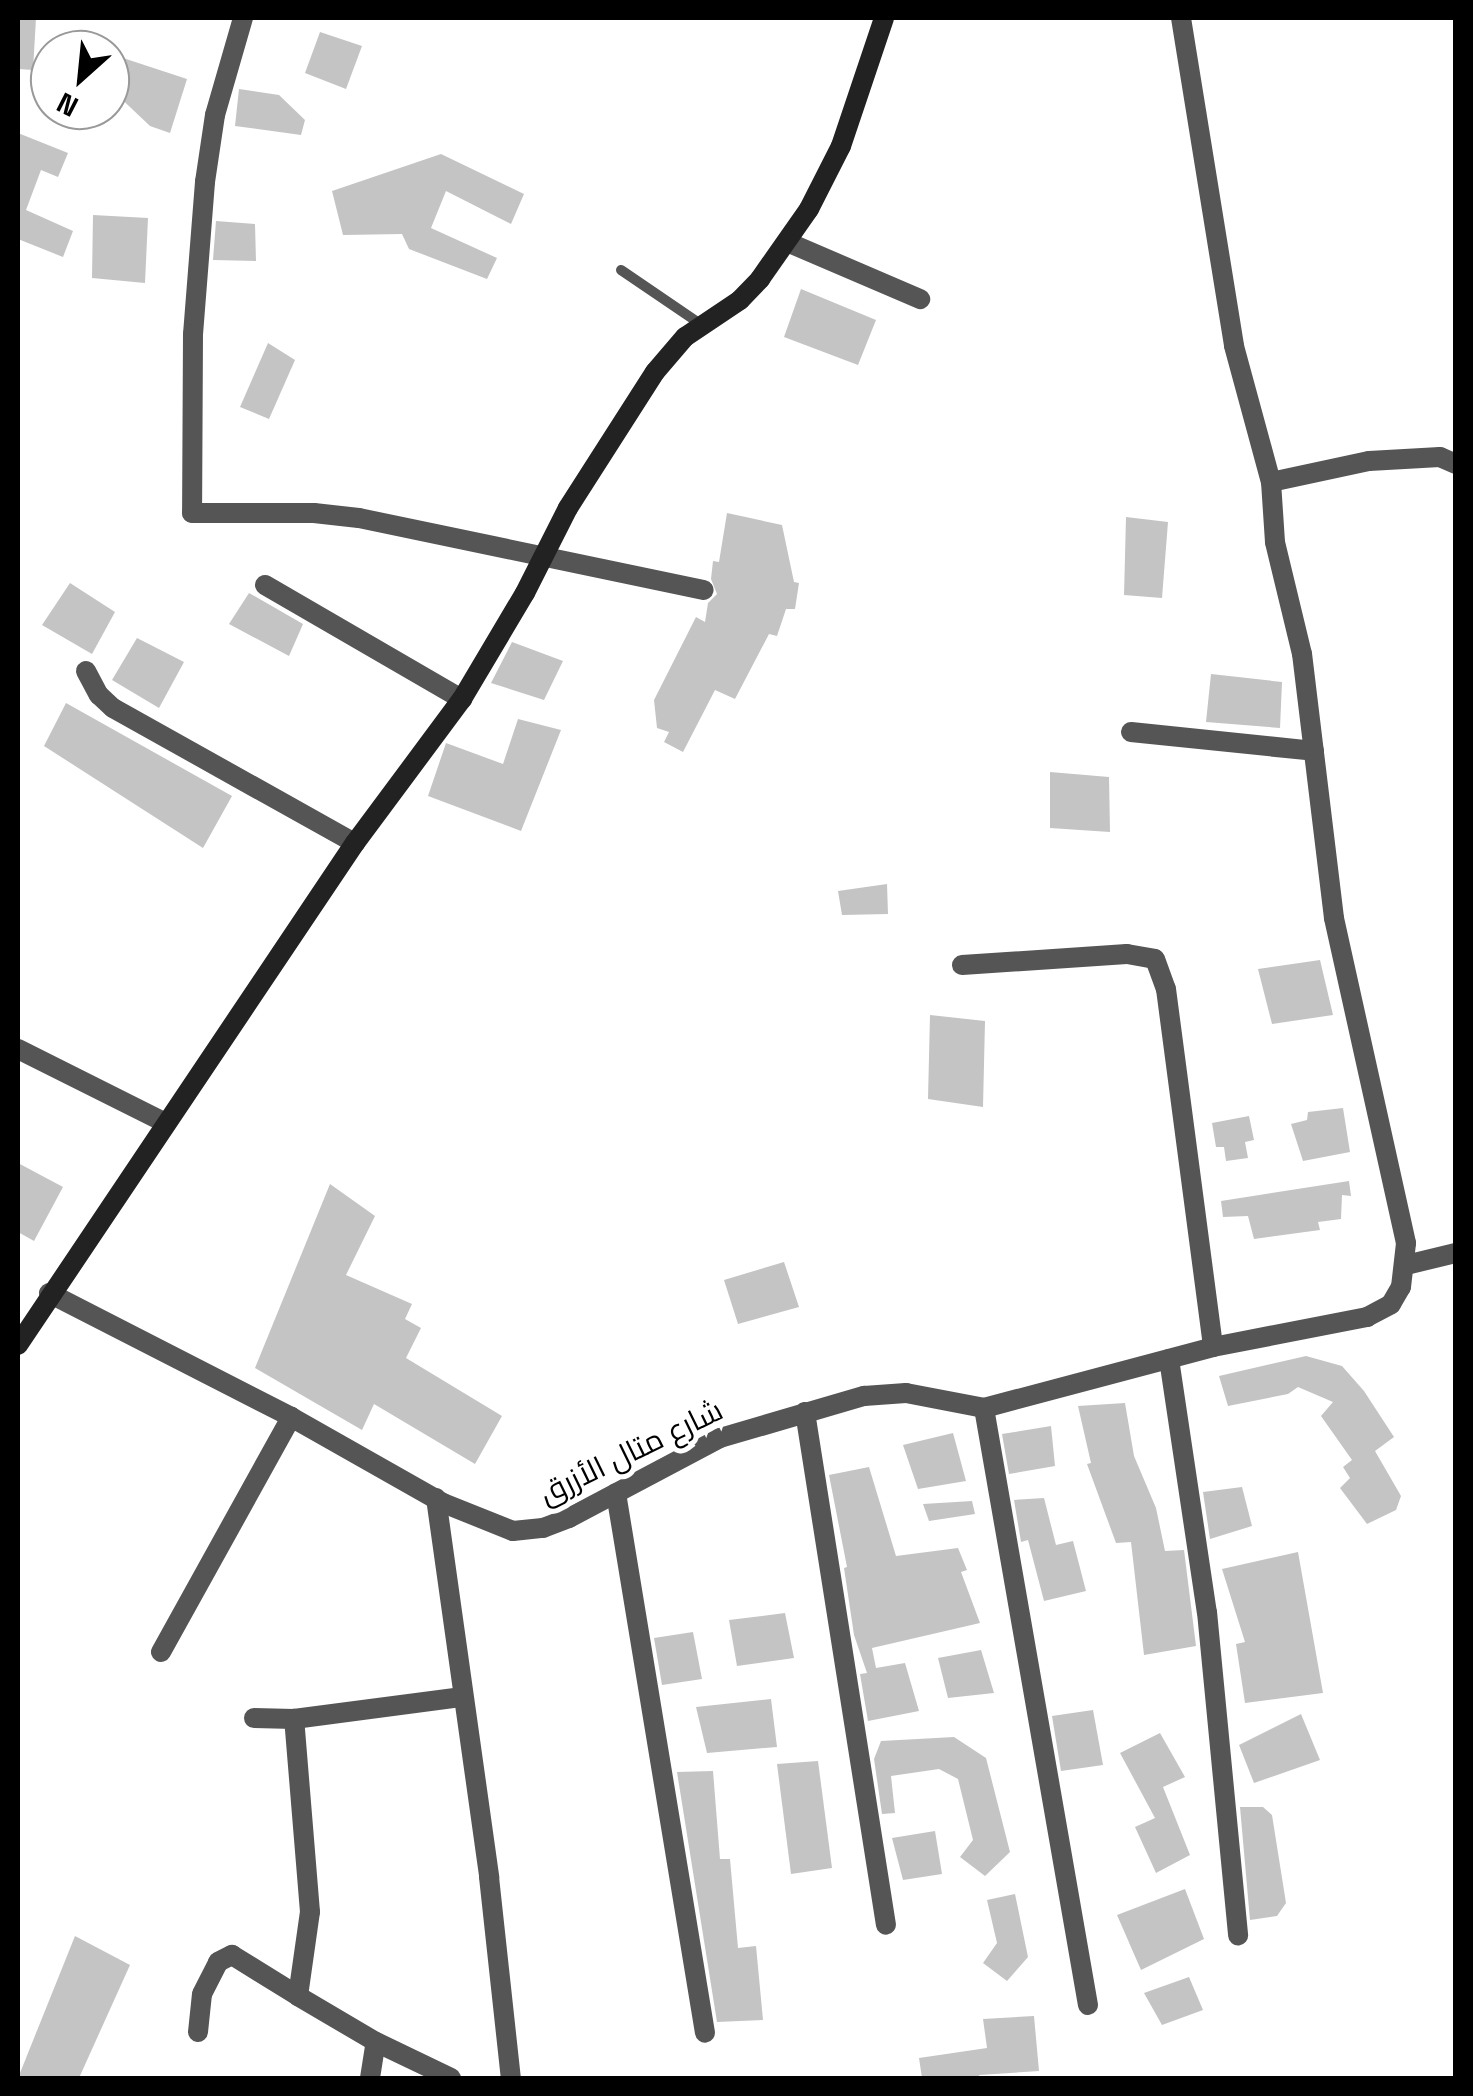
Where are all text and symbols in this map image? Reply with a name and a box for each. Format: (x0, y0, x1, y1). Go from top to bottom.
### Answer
north arrow (30, 30, 130, 130)
text: N (51, 85, 84, 125)
street label: شارع متال الأزرق (533, 1392, 729, 1512)

